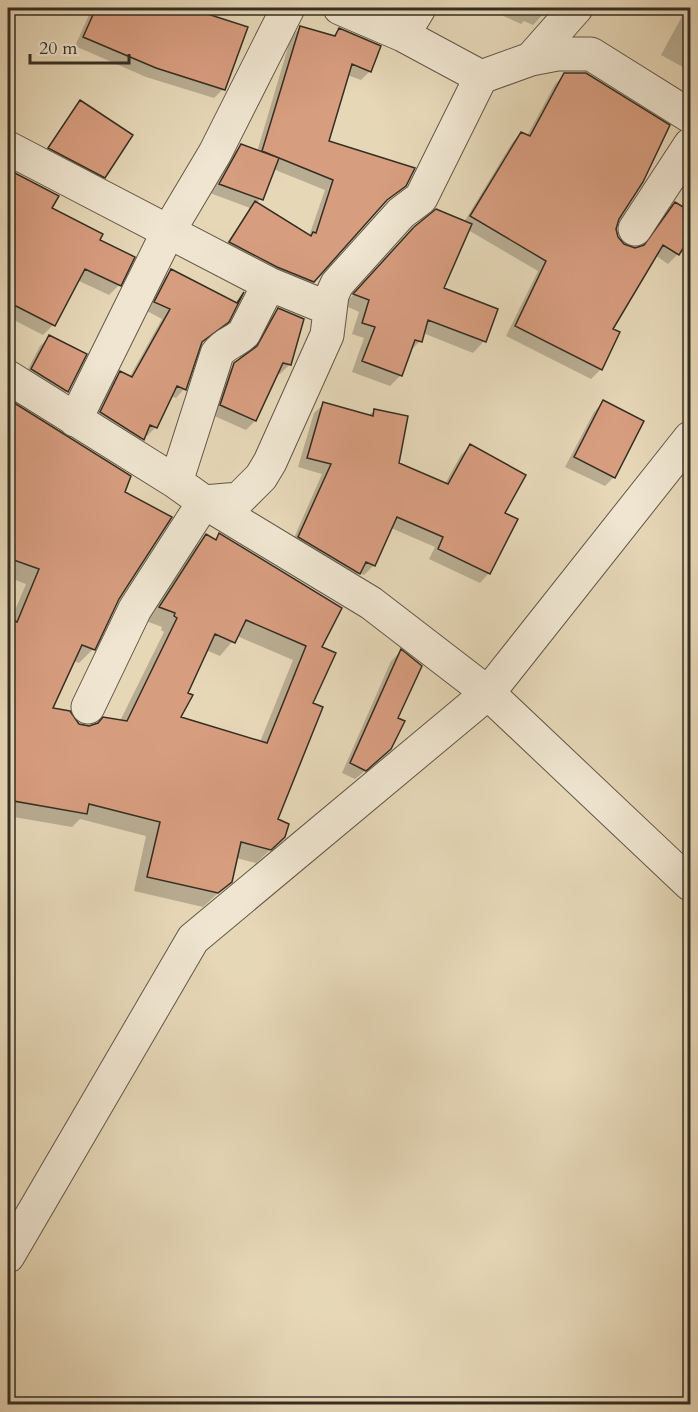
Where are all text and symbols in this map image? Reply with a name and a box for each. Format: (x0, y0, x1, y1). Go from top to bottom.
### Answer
scale bar (30, 27, 129, 65)
text: 20 m (39, 36, 78, 61)

